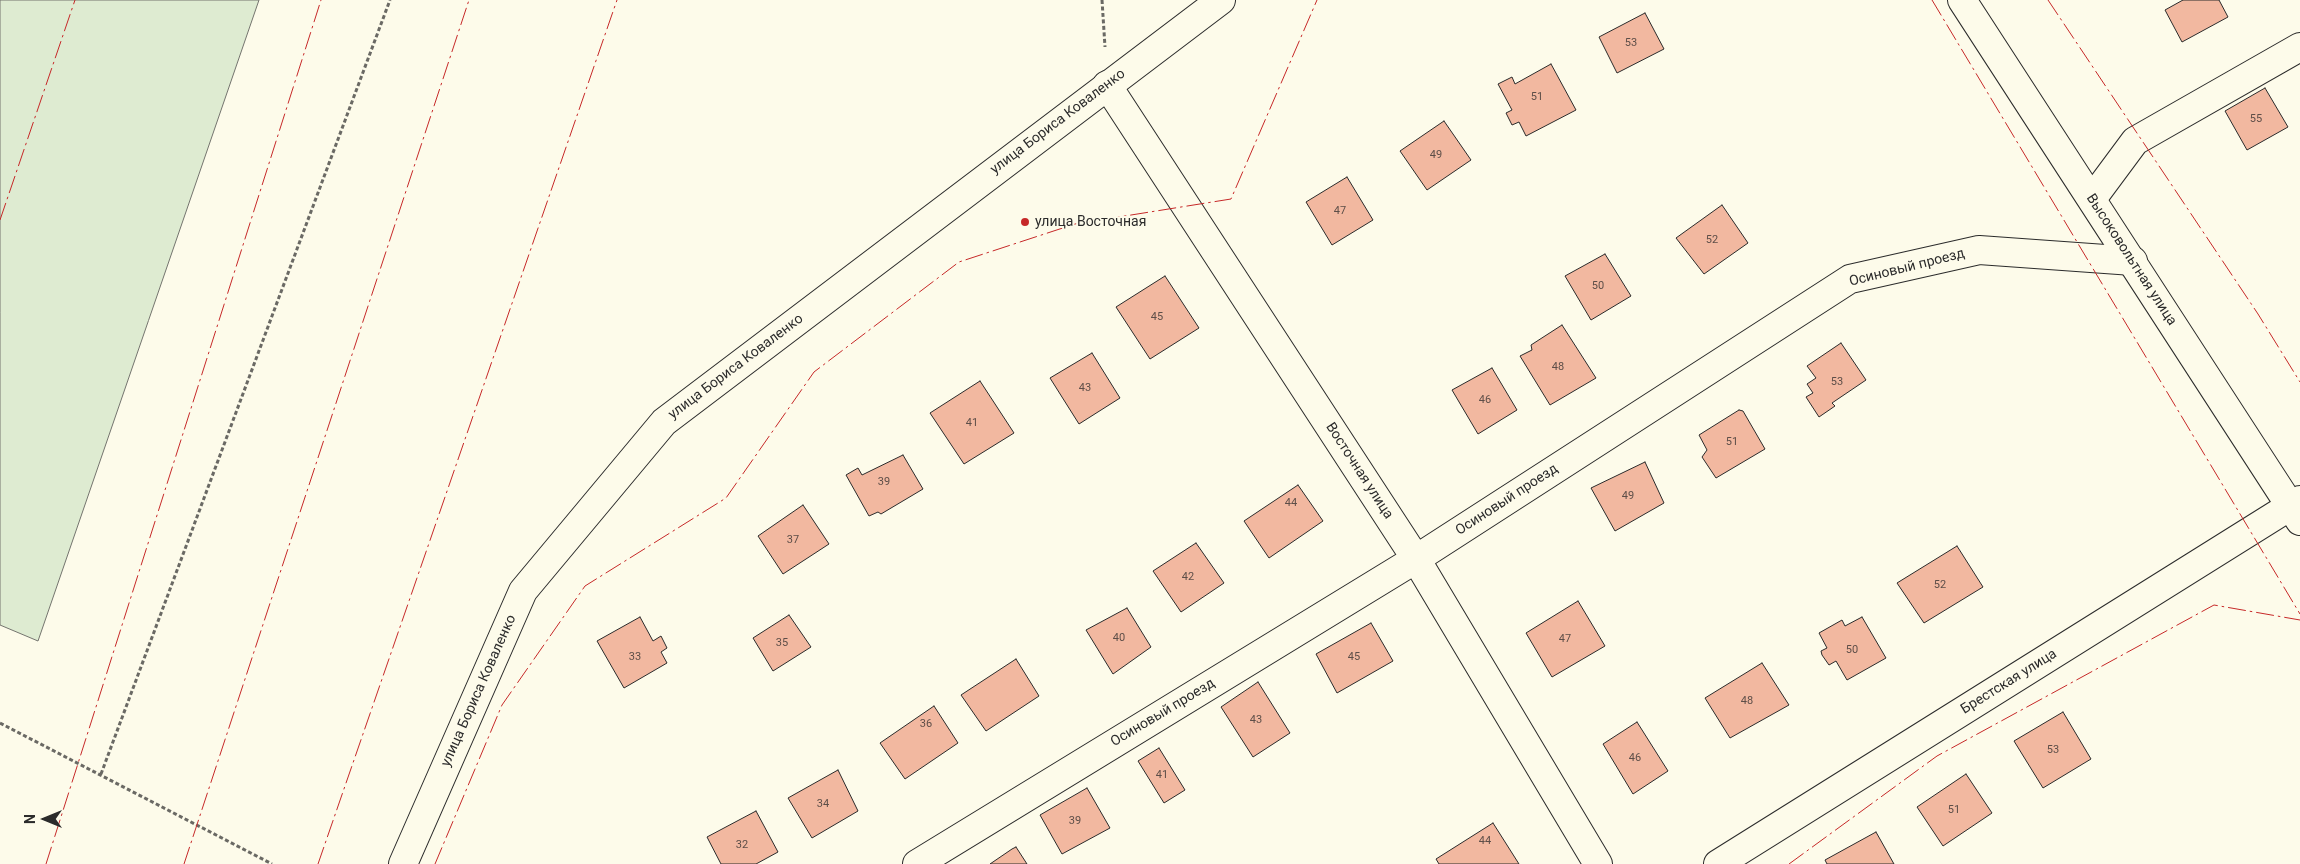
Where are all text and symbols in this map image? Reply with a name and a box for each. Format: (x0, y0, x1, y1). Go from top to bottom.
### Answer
house number: 53 (1625, 36, 1637, 50)
street label: улица Бориса Коваленко (987, 66, 1129, 178)
house number: 51 (1531, 90, 1543, 104)
house number: 55 (2250, 112, 2262, 126)
house number: 49 (1430, 148, 1442, 162)
street label: Высоковольтная улица (2082, 191, 2180, 329)
house number: 47 (1334, 204, 1346, 218)
place label: улица Восточная (1035, 214, 1146, 230)
marker: улица Восточная (1019, 216, 1031, 228)
house number: 52 (1706, 233, 1718, 247)
street label: Осиновый проезд (1848, 246, 1966, 290)
house number: 50 (1592, 279, 1604, 293)
house number: 45 (1151, 310, 1163, 324)
street label: улица Бориса Коваленко (665, 311, 807, 423)
house number: 48 (1552, 360, 1564, 374)
house number: 53 (1831, 375, 1843, 389)
house number: 43 (1079, 381, 1091, 395)
house number: 46 (1479, 393, 1491, 407)
house number: 41 (966, 416, 978, 430)
street label: Восточная улица (1322, 420, 1396, 522)
house number: 51 (1726, 435, 1738, 449)
street label: Осиновый проезд (1453, 461, 1561, 539)
house number: 39 (878, 475, 890, 489)
house number: 49 (1622, 489, 1634, 503)
house number: 44 (1285, 496, 1297, 510)
house number: 37 (787, 533, 799, 547)
house number: 42 (1182, 570, 1194, 584)
house number: 52 (1934, 578, 1946, 592)
street label: улица Бориса Коваленко (438, 612, 520, 770)
house number: 40 (1113, 631, 1125, 645)
house number: 47 (1559, 632, 1571, 646)
house number: 35 (776, 636, 788, 650)
house number: 50 (1846, 643, 1858, 657)
street label: Брестская улица (1958, 646, 2060, 718)
house number: 33 (629, 650, 641, 664)
house number: 45 (1348, 650, 1360, 664)
street label: Осиновый проезд (1108, 675, 1218, 751)
house number: 48 (1741, 694, 1753, 708)
house number: 43 (1250, 713, 1262, 727)
house number: 36 (920, 717, 932, 731)
house number: 53 (2047, 743, 2059, 757)
house number: 46 (1629, 751, 1641, 765)
house number: 41 (1156, 768, 1168, 782)
north arrow (20, 794, 70, 844)
house number: 34 (817, 797, 829, 811)
house number: 51 (1948, 803, 1960, 817)
text: N (22, 814, 38, 824)
house number: 39 (1069, 814, 1081, 828)
house number: 44 (1479, 834, 1491, 848)
house number: 32 (736, 838, 748, 852)

